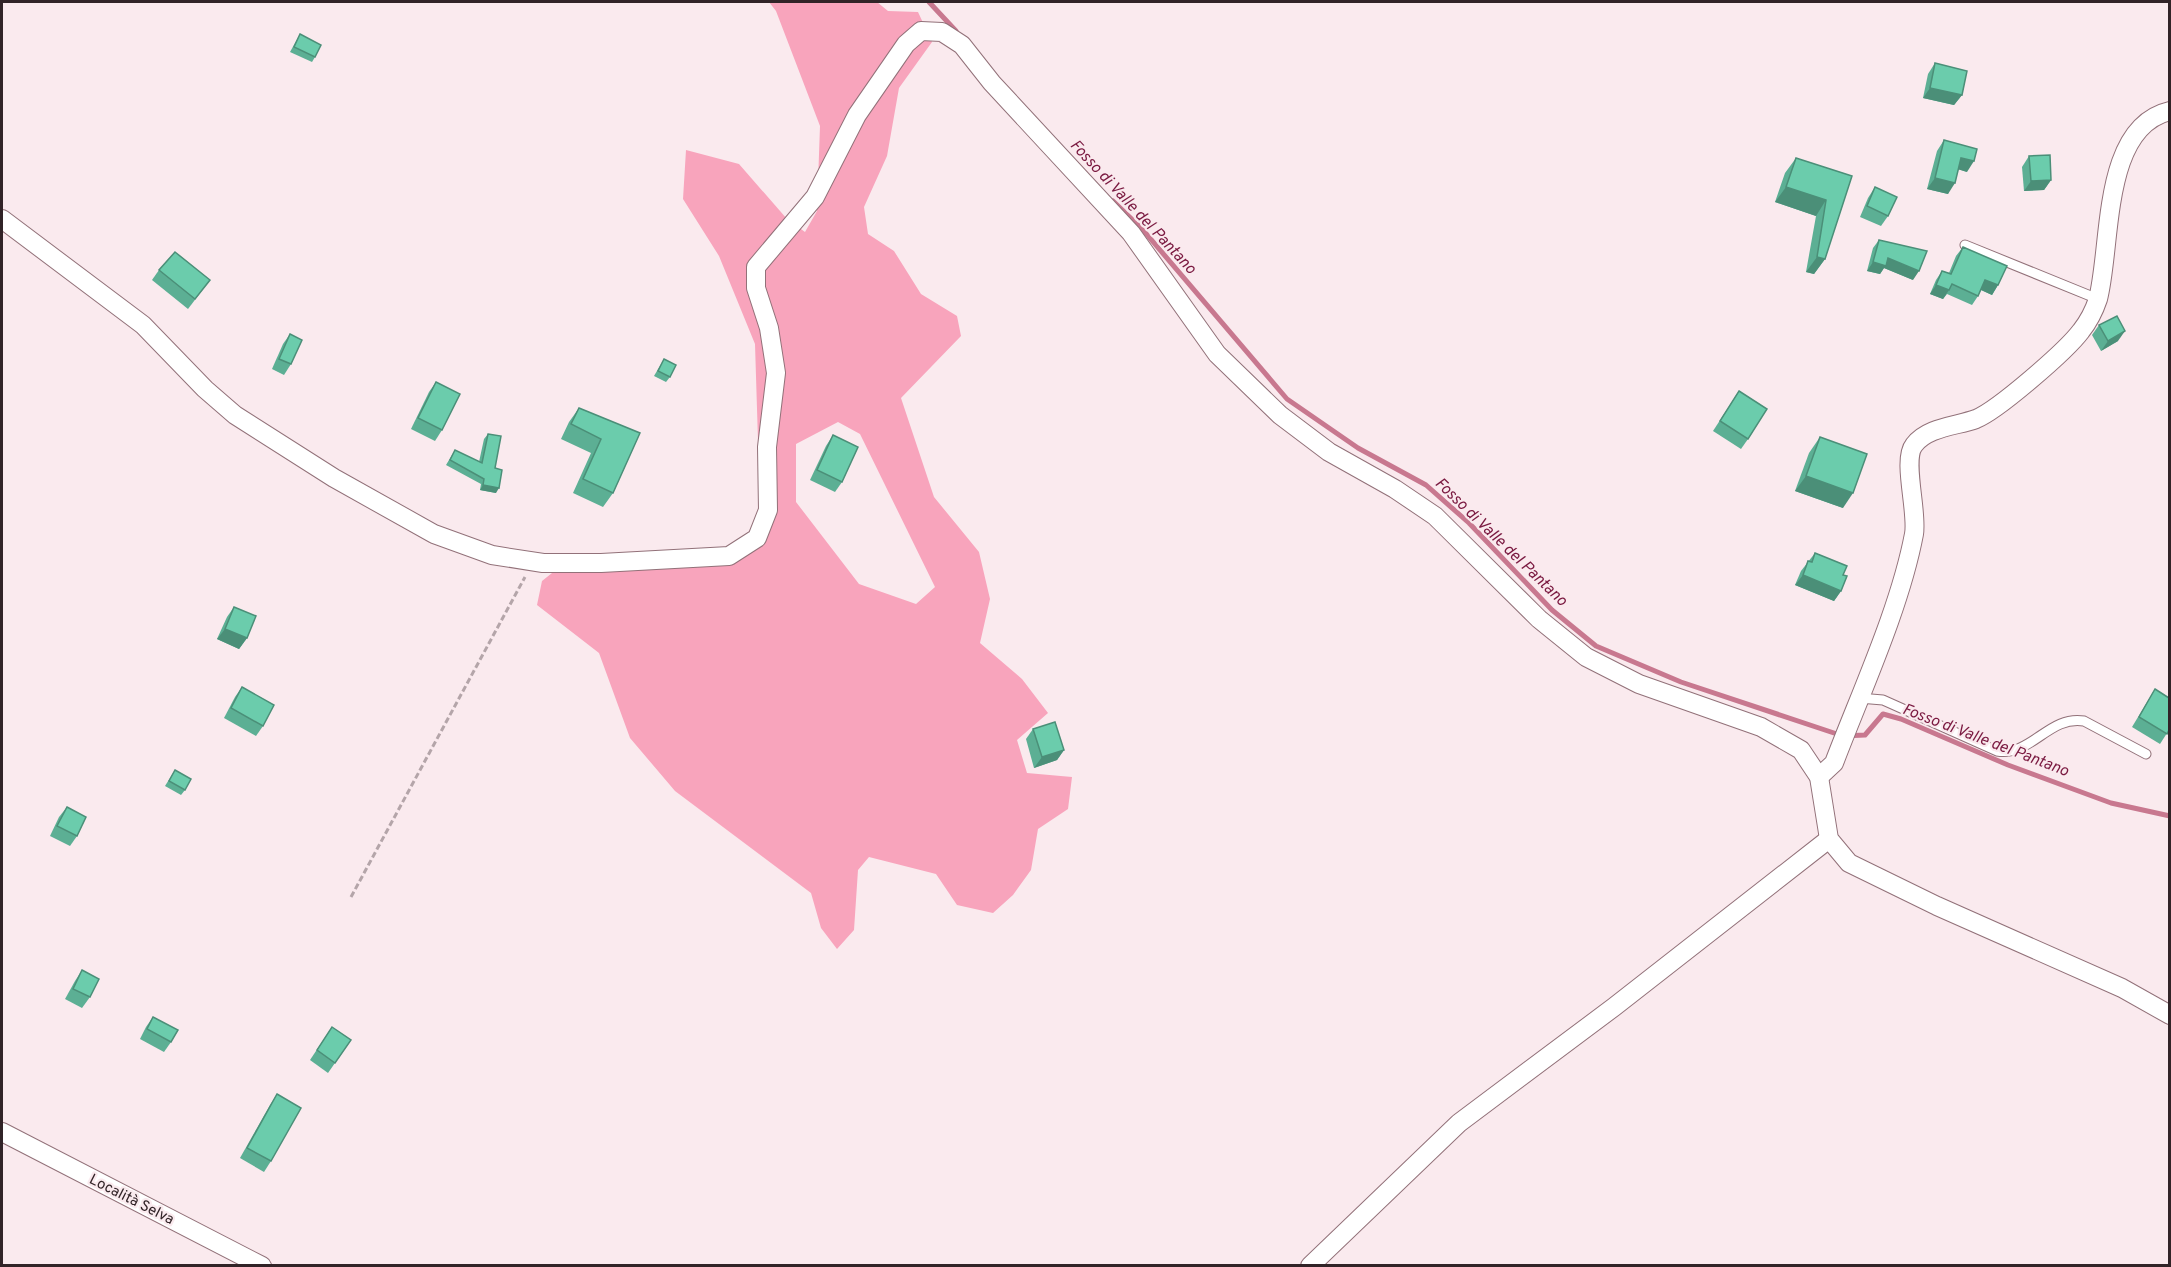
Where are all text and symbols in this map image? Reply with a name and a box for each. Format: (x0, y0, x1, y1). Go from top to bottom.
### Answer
water label: Fosso di Valle del Pantano (1065, 136, 1200, 279)
water label: Fosso di Valle del Pantano (1430, 474, 1571, 611)
water label: Fosso di Valle del Pantano (1899, 700, 2072, 782)
street label: Località Selva (86, 1171, 177, 1230)

